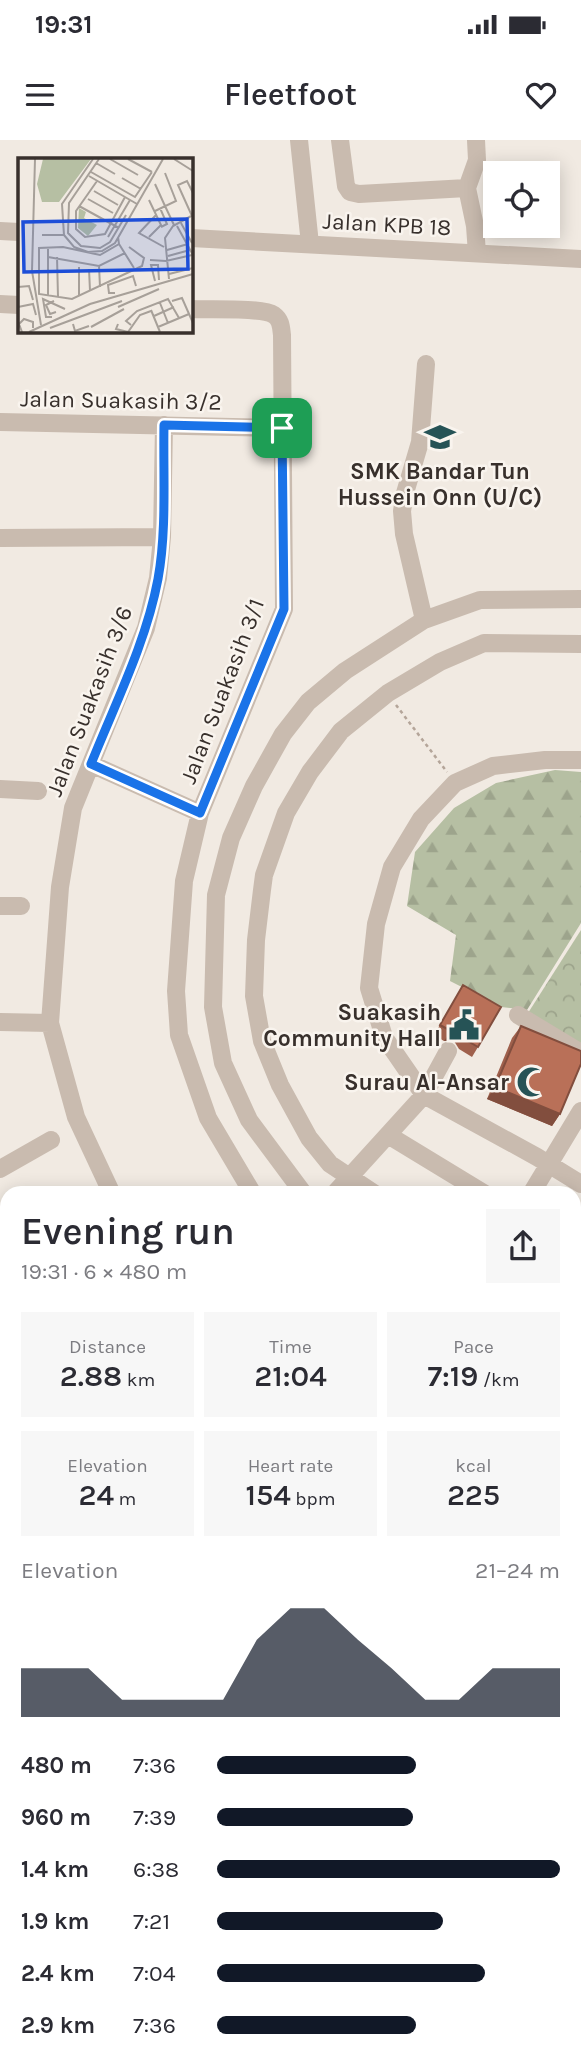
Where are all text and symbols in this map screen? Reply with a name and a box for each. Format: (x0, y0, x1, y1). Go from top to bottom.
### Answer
text: 19:31 (35, 9, 93, 40)
icon: menu (21, 76, 59, 114)
text: Fleetfoot (224, 76, 357, 113)
icon: heart (522, 76, 560, 114)
inset map (18, 158, 192, 332)
map controls (483, 161, 560, 238)
button: locate (483, 161, 560, 238)
street label: Jalan KPB 18 (322, 208, 452, 241)
street label: Jalan Suakasih 3/2 (20, 385, 222, 416)
pin (252, 398, 312, 458)
icon: arrive (263, 409, 301, 447)
school or university icon: SMK Bandar Tun Hussein Onn (U/C) (423, 420, 457, 454)
place label: SMK Bandar Tun Hussein Onn (U/C) (338, 458, 542, 511)
street label: Jalan Suakasih 3/1 (175, 595, 270, 787)
street label: Jalan Suakasih 3/6 (41, 602, 138, 800)
place label: Suakasih Community Hall (263, 999, 441, 1052)
public building icon: Suakasih Community Hall (447, 1008, 481, 1042)
mosque icon: Surau Al-Ansar (515, 1065, 549, 1099)
place label: Surau Al-Ansar (344, 1069, 509, 1096)
text: Evening run (21, 1209, 235, 1254)
button: share (486, 1209, 560, 1283)
text: 19:31 · 6 × 480 m (21, 1258, 187, 1285)
text: Distance (69, 1336, 146, 1358)
text: Time (269, 1336, 312, 1358)
text: Pace (453, 1336, 494, 1358)
text: 2.88 (60, 1358, 122, 1394)
text: 21:04 (254, 1358, 327, 1394)
text: 7:19 (427, 1358, 478, 1394)
text: km (122, 1369, 155, 1391)
text: /km (478, 1369, 520, 1391)
text: Elevation (67, 1455, 148, 1477)
text: Heart rate (248, 1455, 333, 1477)
text: kcal (455, 1455, 492, 1477)
text: 24 (79, 1477, 114, 1513)
text: 154 (245, 1477, 291, 1513)
text: 225 (447, 1477, 500, 1513)
text: m (114, 1488, 136, 1510)
text: bpm (291, 1488, 336, 1510)
text: Elevation (21, 1557, 118, 1584)
text: 21–24 m (475, 1557, 560, 1584)
text: 480 m (21, 1752, 92, 1779)
text: 7:36 (133, 1752, 176, 1779)
text: 960 m (21, 1804, 91, 1831)
text: 7:39 (133, 1804, 176, 1831)
text: 1.4 km (21, 1856, 89, 1883)
text: 6:38 (133, 1856, 179, 1883)
text: 1.9 km (21, 1908, 89, 1935)
text: 7:21 (133, 1908, 170, 1935)
text: 2.4 km (21, 1960, 95, 1987)
text: 7:04 (133, 1960, 176, 1987)
text: 2.9 km (21, 2012, 95, 2039)
text: 7:36 (133, 2012, 176, 2039)

